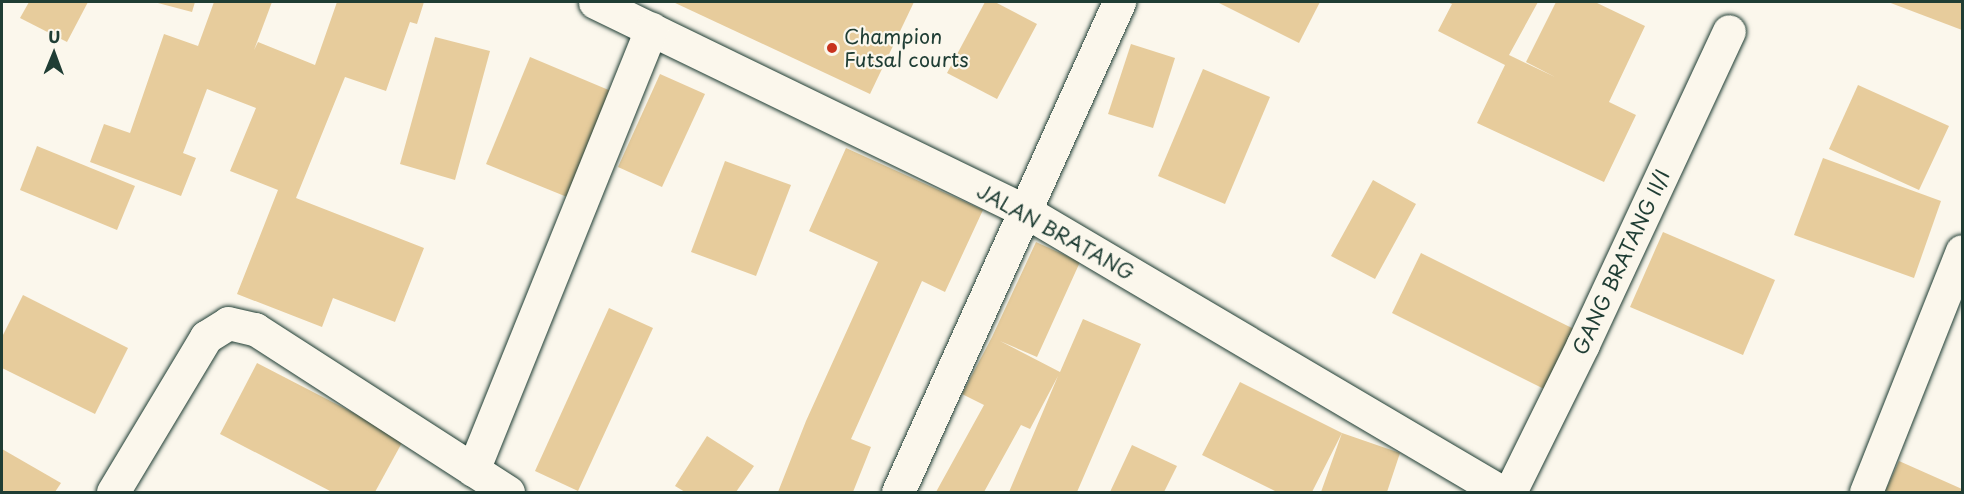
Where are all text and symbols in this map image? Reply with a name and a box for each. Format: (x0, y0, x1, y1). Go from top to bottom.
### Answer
north arrow (24, 24, 84, 84)
text: U (48, 24, 61, 48)
place label: Champion Futsal courts (844, 24, 969, 71)
marker: Champion Futsal courts (825, 41, 839, 55)
street label: GANG BRATANG II/I (1566, 163, 1676, 361)
street label: JALAN BRATANG (973, 179, 1139, 285)

